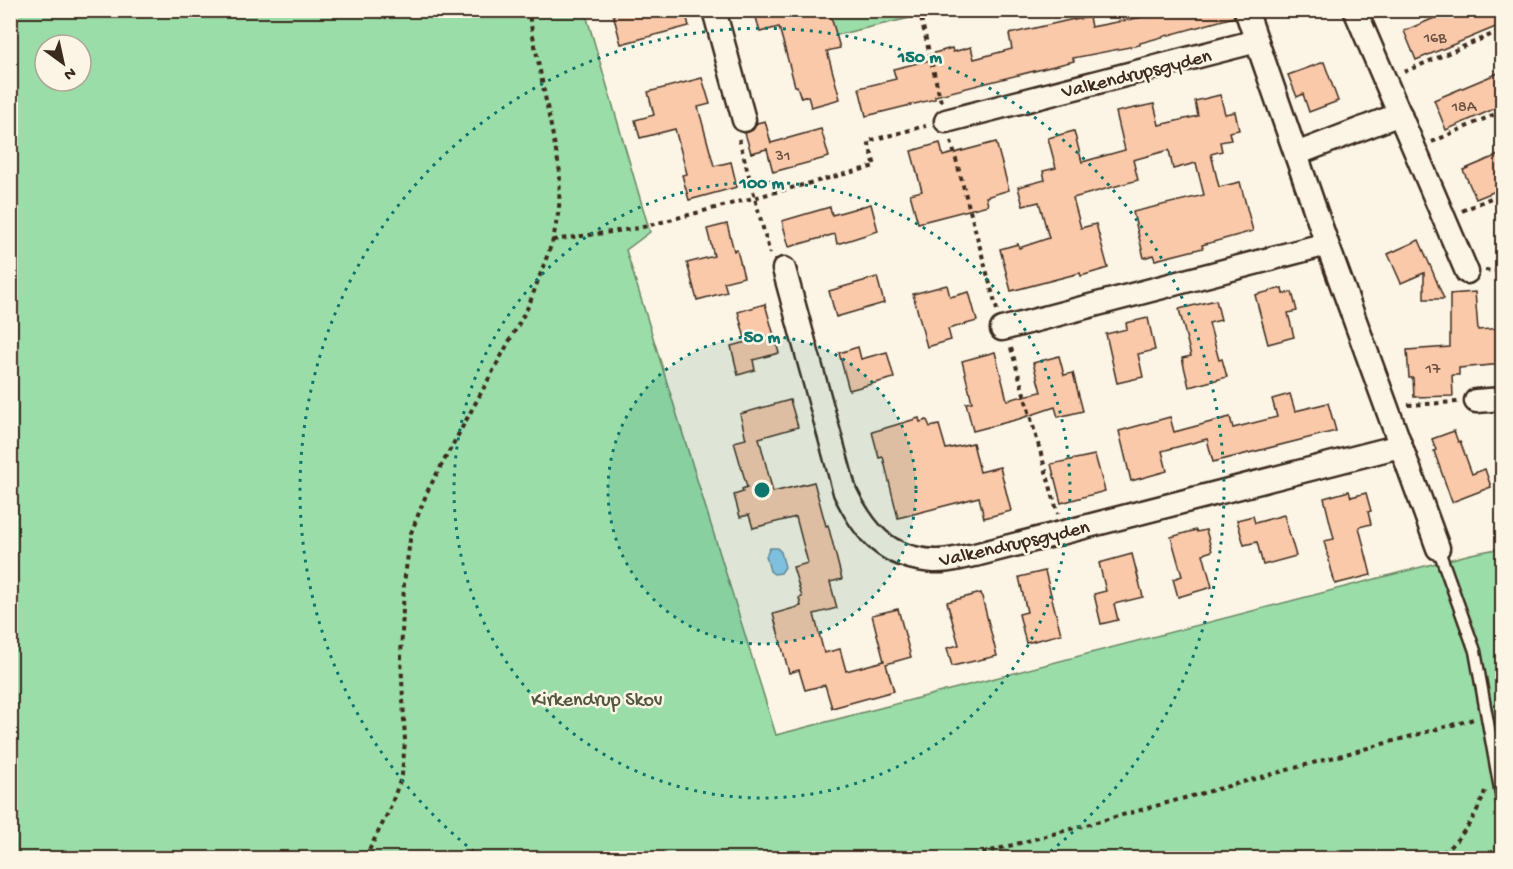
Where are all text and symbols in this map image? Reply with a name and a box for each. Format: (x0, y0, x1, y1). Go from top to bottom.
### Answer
house number: 16B (1423, 30, 1447, 49)
north arrow (33, 33, 93, 93)
street label: Valkendrupsgyden (1059, 46, 1215, 105)
text: 150 m (897, 48, 942, 69)
text: N (59, 62, 79, 84)
house number: 18A (1451, 99, 1478, 118)
house number: 31 (775, 148, 790, 167)
text: 100 m (739, 174, 785, 195)
text: 50 m (744, 328, 781, 349)
house number: 17 (1425, 361, 1441, 380)
centre of rings (752, 480, 772, 500)
street label: Valkendrupsgyden (936, 517, 1093, 574)
park label: Kirkendrup Skov (531, 690, 663, 713)

